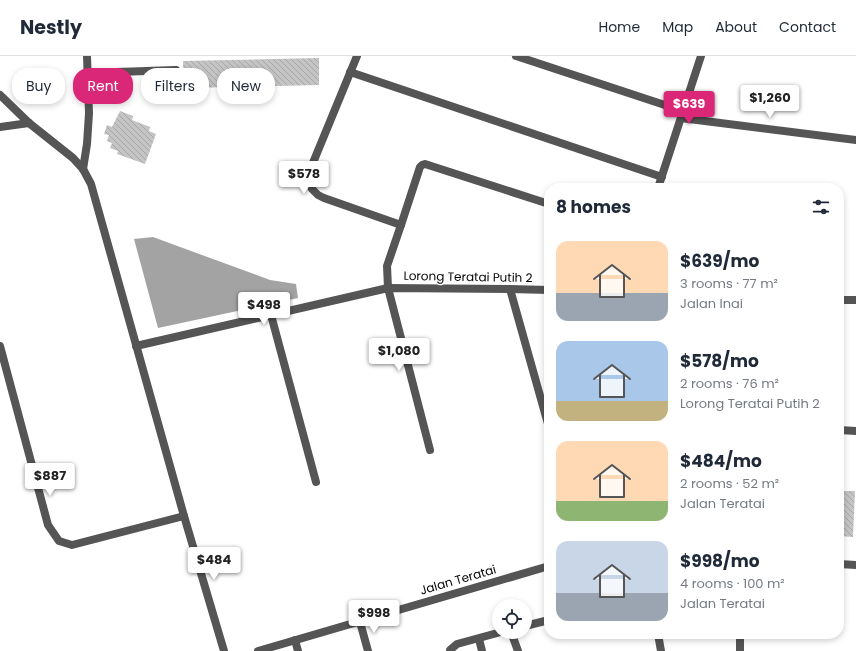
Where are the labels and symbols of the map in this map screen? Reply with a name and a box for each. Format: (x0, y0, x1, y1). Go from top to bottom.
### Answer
pin: $1,260 (737, 85, 803, 119)
pin: $639 (665, 91, 713, 125)
pin: $578 (280, 161, 328, 195)
street label: Lorong Teratai Putih 2 (403, 267, 533, 286)
pin: $498 (240, 292, 288, 326)
pin: $1,080 (366, 338, 432, 372)
pin: $887 (26, 463, 74, 497)
pin: $484 (190, 547, 238, 581)
street label: Jalan Teratai (418, 561, 498, 598)
pin: $998 (350, 600, 398, 634)

